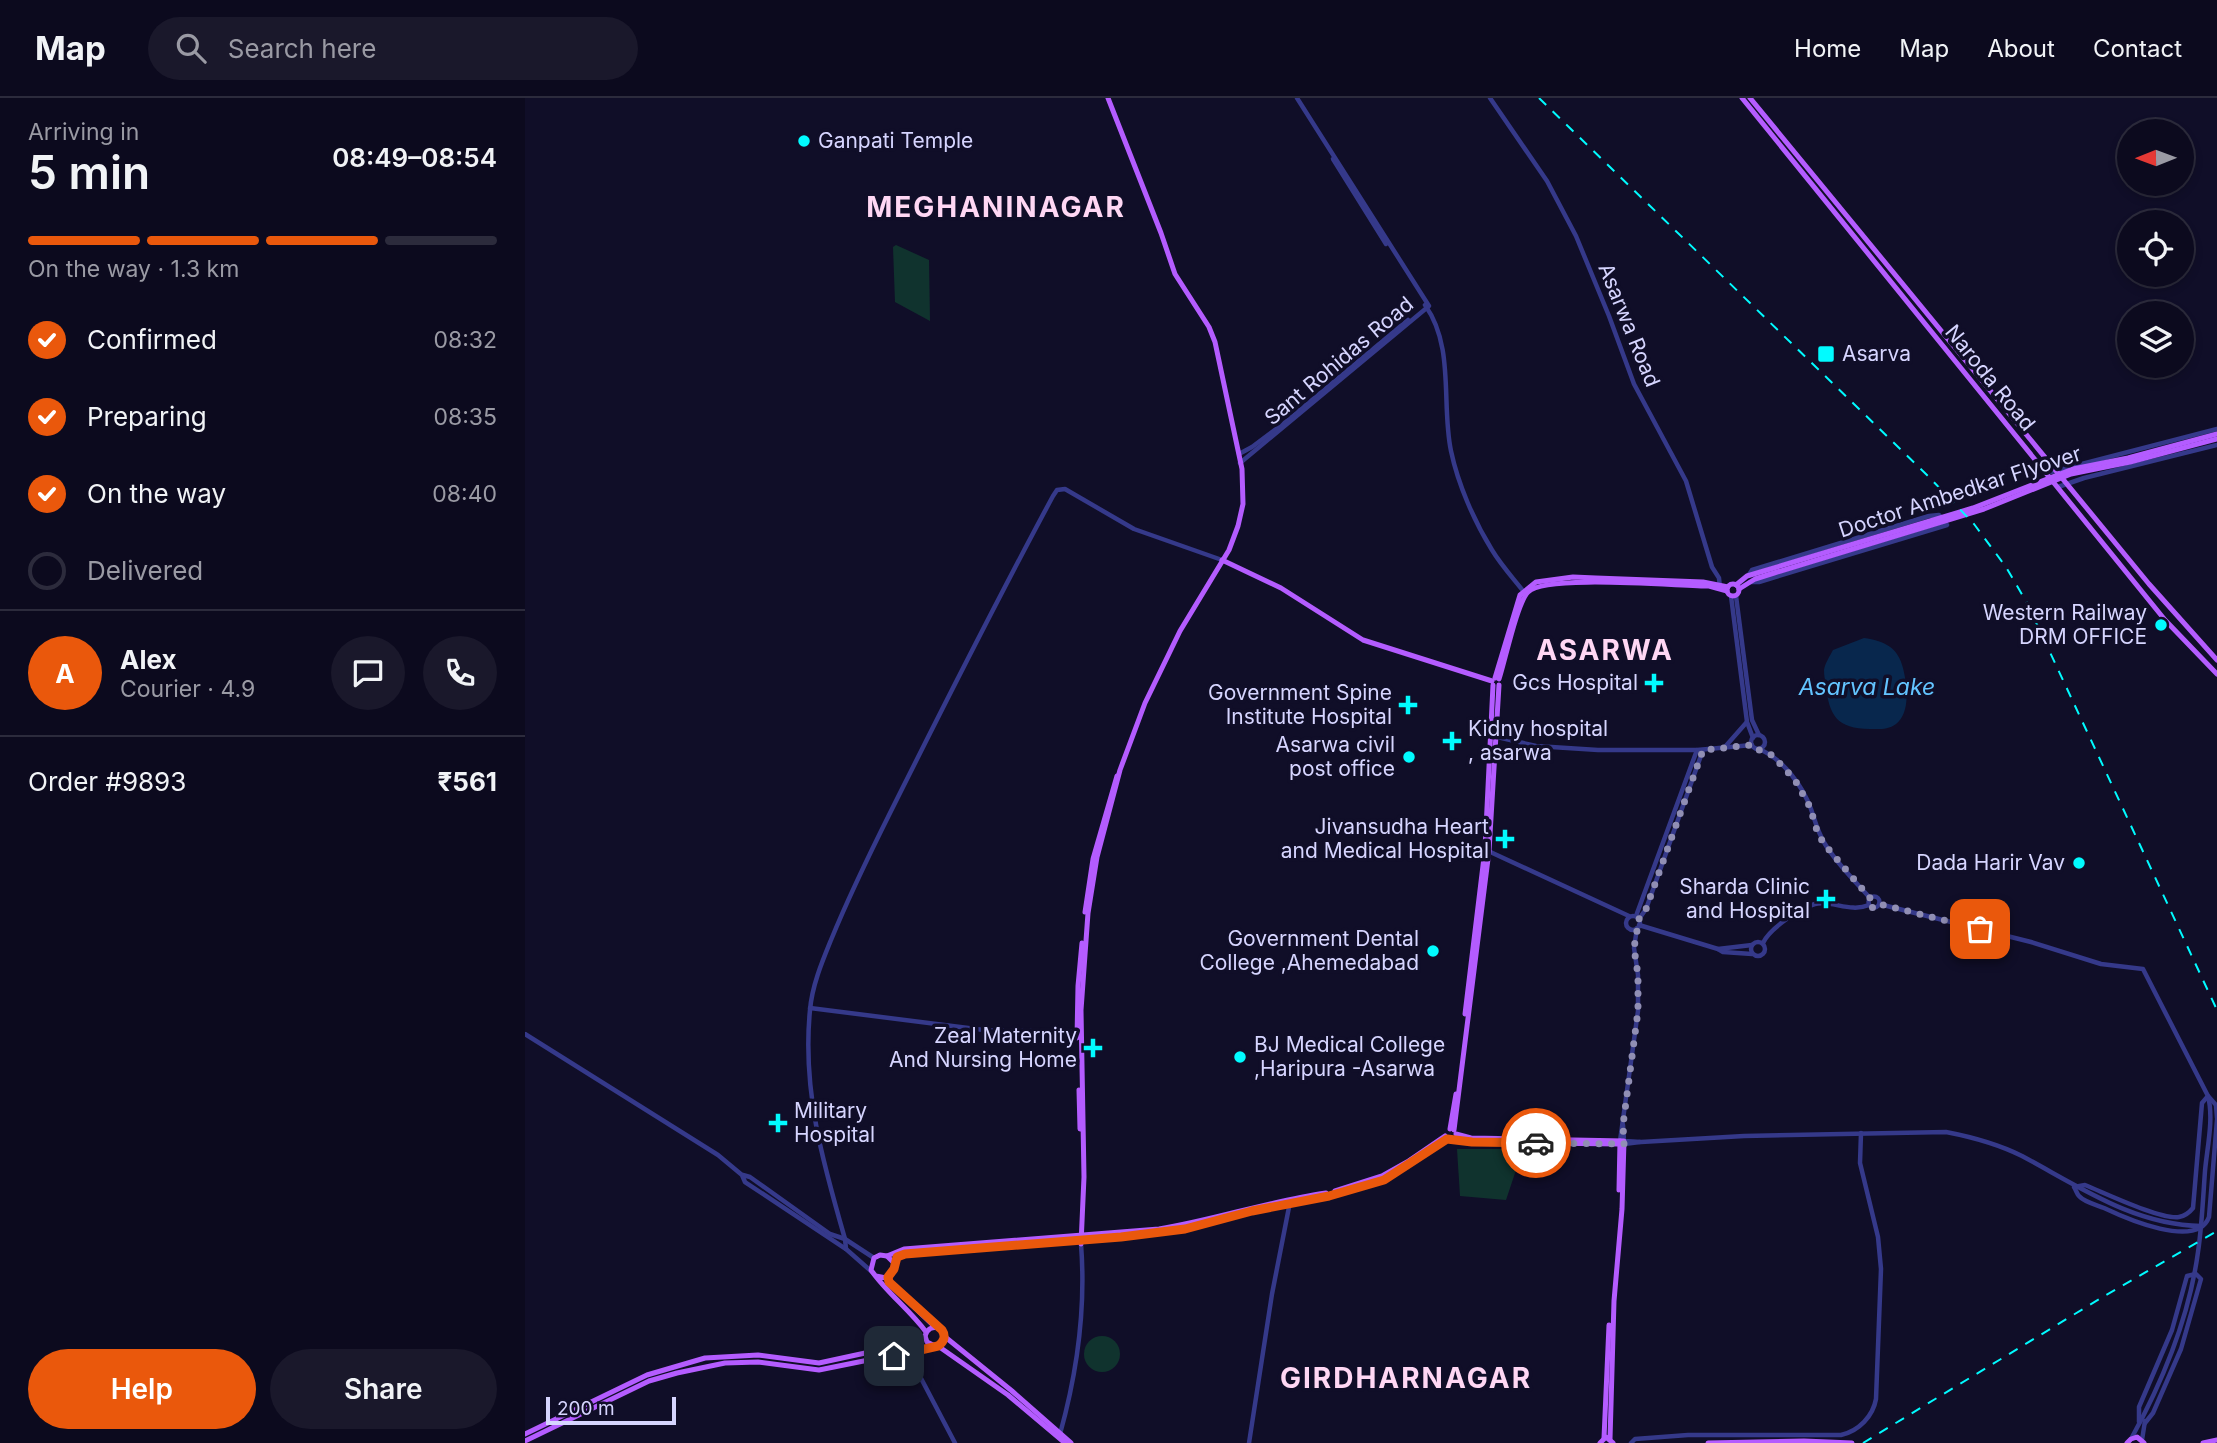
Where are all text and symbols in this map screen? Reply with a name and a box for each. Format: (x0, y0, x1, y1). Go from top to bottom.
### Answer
search box (148, 17, 638, 80)
text: Map (35, 28, 106, 68)
icon: search (172, 29, 210, 67)
text: Search here (228, 33, 376, 64)
text: Home (1794, 34, 1861, 63)
text: Map (1899, 34, 1949, 63)
text: About (1987, 34, 2055, 63)
text: Contact (2093, 34, 2182, 63)
text: Arriving in (28, 118, 139, 146)
north arrow (2117, 119, 2195, 196)
map controls (2117, 119, 2194, 378)
place label: Ganpati Temple (818, 128, 973, 153)
marker: Ganpati Temple (796, 133, 812, 149)
text: 08:49–08:54 (332, 142, 497, 173)
text: 5 min (28, 144, 150, 200)
district label: MEGHANINAGAR (866, 190, 1126, 224)
button: locate (2117, 210, 2194, 287)
text: On the way · 1.3 km (28, 255, 239, 283)
street label: Asarwa Road (1593, 259, 1666, 390)
street label: Sant Rohidas Road (1259, 291, 1418, 430)
button: layers (2117, 301, 2194, 378)
street label: Naroda Road (1940, 320, 2041, 436)
icon: check (28, 321, 66, 359)
text: Confirmed (87, 324, 217, 355)
text: 08:32 (433, 326, 497, 354)
place label: Asarva (1842, 341, 1911, 366)
marker: Asarva (1816, 344, 1836, 364)
icon: check (28, 398, 66, 436)
text: Preparing (87, 401, 207, 432)
text: 08:35 (433, 403, 497, 431)
street label: Doctor Ambedkar Flyover (1835, 440, 2084, 543)
icon: check (28, 475, 66, 513)
text: On the way (87, 478, 226, 509)
text: 08:40 (432, 480, 497, 508)
text: Delivered (87, 555, 203, 586)
place label: Western Railway DRM OFFICE (1983, 600, 2147, 649)
marker: Western Railway DRM OFFICE (2153, 617, 2169, 633)
district label: ASARWA (1536, 633, 1674, 667)
button: chat (331, 636, 405, 710)
button: phone (423, 636, 497, 710)
text: Alex (120, 644, 177, 675)
text: A (55, 658, 75, 689)
place label: Gcs Hospital (1512, 670, 1638, 695)
marker: Gcs Hospital (1644, 673, 1664, 693)
water label: Asarva Lake (1798, 673, 1935, 701)
text: Courier · 4.9 (120, 675, 255, 703)
place label: Government Spine Institute Hospital (1208, 680, 1392, 729)
marker: Government Spine Institute Hospital (1398, 695, 1418, 715)
place label: Kidny hospital , asarwa (1468, 716, 1608, 765)
marker: Kidny hospital , asarwa (1442, 731, 1462, 751)
place label: Asarwa civil post office (1276, 732, 1395, 781)
marker: Asarwa civil post office (1401, 749, 1417, 765)
text: Order #9893 (28, 766, 186, 797)
text: ₹561 (437, 766, 497, 797)
place label: Jivansudha Heart and Medical Hospital (1281, 814, 1489, 863)
marker: Jivansudha Heart and Medical Hospital (1495, 829, 1515, 849)
place label: Dada Harir Vav (1916, 850, 2065, 875)
marker: Dada Harir Vav (2071, 855, 2087, 871)
place label: Sharda Clinic and Hospital (1679, 874, 1810, 923)
marker: Sharda Clinic and Hospital (1816, 889, 1836, 909)
pin (1950, 899, 2010, 959)
icon: bag (1961, 910, 1999, 948)
place label: Government Dental College ,Ahemedabad (1199, 926, 1419, 975)
marker: Government Dental College ,Ahemedabad (1425, 943, 1441, 959)
place label: Zeal Maternity And Nursing Home (889, 1023, 1077, 1072)
place label: BJ Medical College ,Haripura -Asarwa (1254, 1032, 1445, 1081)
marker: Zeal Maternity And Nursing Home (1083, 1038, 1103, 1058)
marker: BJ Medical College ,Haripura -Asarwa (1232, 1049, 1248, 1065)
place label: Military Hospital (794, 1098, 875, 1147)
courier (1501, 1108, 1571, 1178)
marker: Military Hospital (768, 1113, 788, 1133)
icon: car (1517, 1124, 1555, 1162)
pin (864, 1326, 924, 1386)
icon: home (875, 1337, 913, 1375)
button: Help (28, 1349, 256, 1429)
button: Share (270, 1349, 497, 1429)
district label: GIRDHARNAGAR (1280, 1361, 1532, 1395)
scale bar (546, 1394, 675, 1426)
text: 200 m (557, 1397, 615, 1420)

